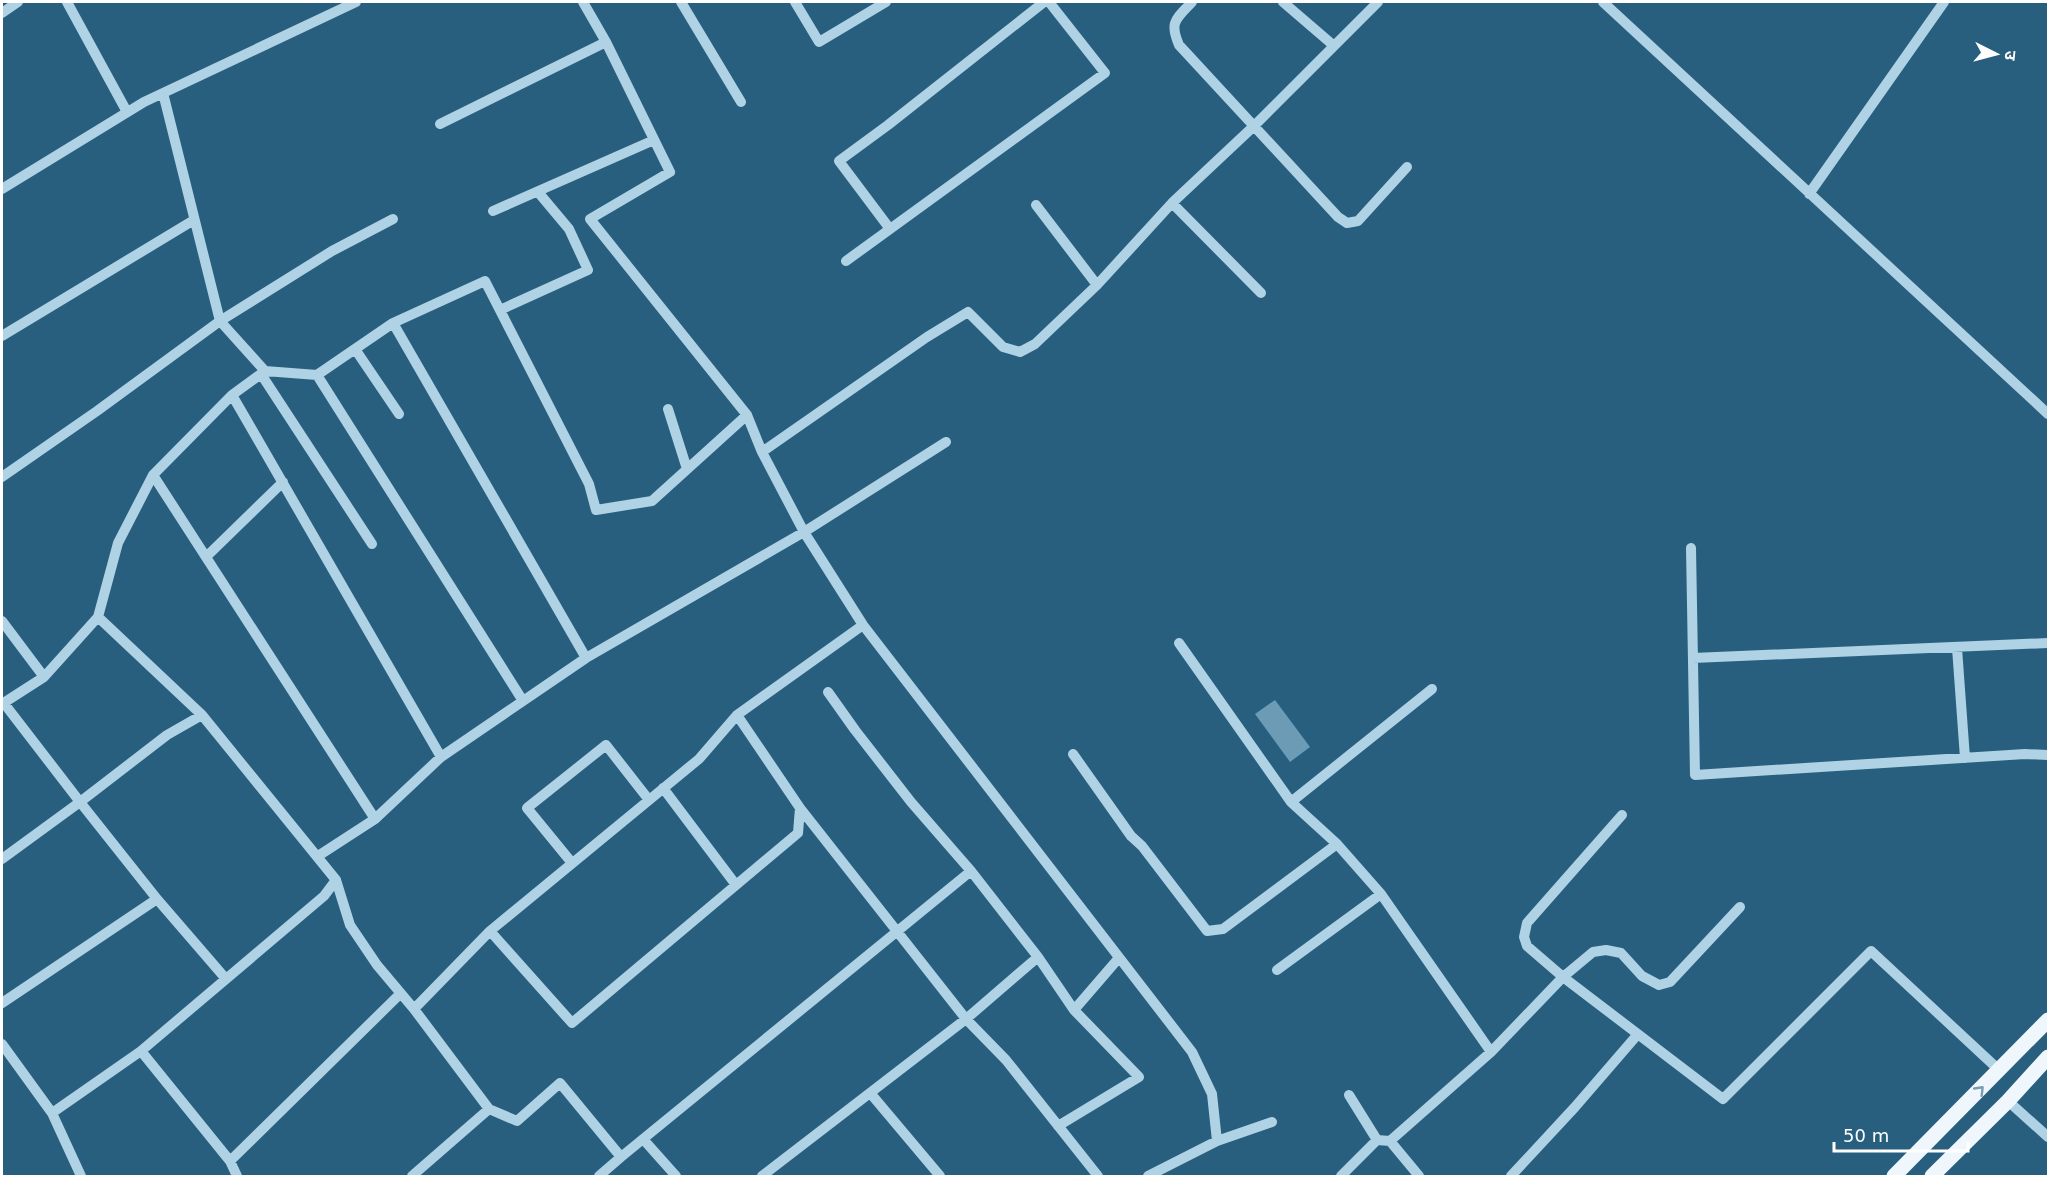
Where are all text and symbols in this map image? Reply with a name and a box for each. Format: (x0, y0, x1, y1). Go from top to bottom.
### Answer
north arrow (1966, 24, 2026, 84)
text: उ (2000, 50, 2020, 62)
one-way arrow (1972, 1086, 1983, 1097)
scale bar (1834, 1115, 1968, 1153)
text: 50 m (1843, 1125, 1889, 1146)

